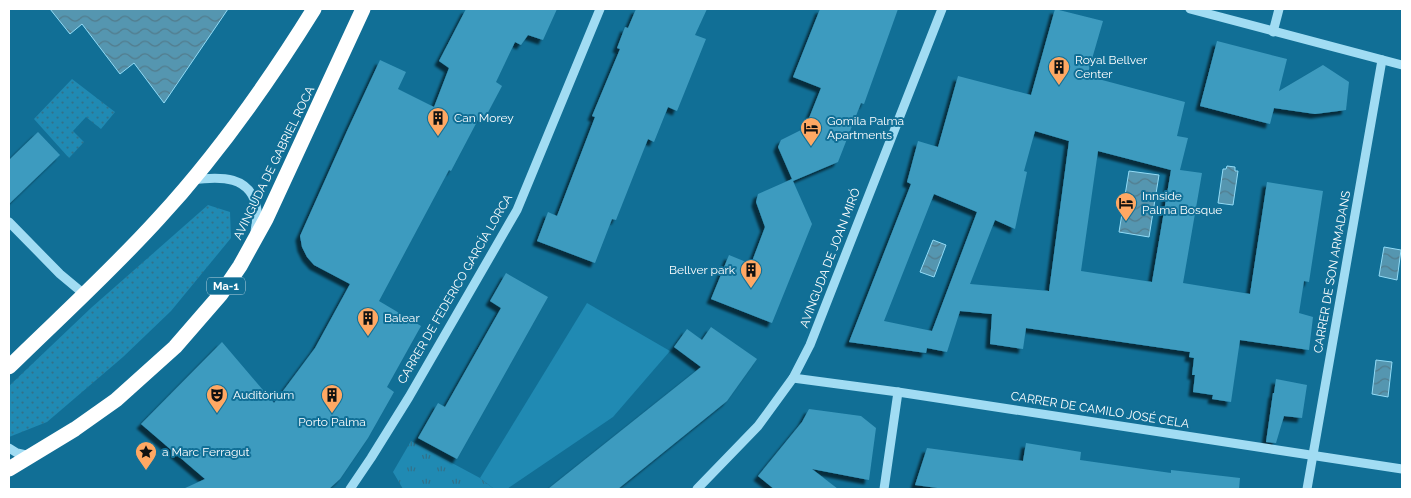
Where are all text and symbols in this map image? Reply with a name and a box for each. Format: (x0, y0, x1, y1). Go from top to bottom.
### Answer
place label: Royal Bellver Center (1075, 53, 1148, 81)
building icon: Royal Bellver Center (1047, 55, 1071, 86)
street label: AVINGUDA DE GABRIEL ROCA (231, 84, 317, 242)
building icon: Can Morey (426, 106, 450, 137)
place label: Can Morey (454, 111, 514, 125)
place label: Gomila Palma Apartments (827, 114, 904, 142)
hotel icon: Gomila Palma Apartments (799, 116, 823, 147)
street label: AVINGUDA DE JOAN MIRÓ (797, 186, 863, 330)
place label: Innside Palma Bosque (1142, 189, 1222, 217)
street label: CARRER DE SON ARMADANS (1311, 190, 1353, 354)
hotel icon: Innside Palma Bosque (1114, 191, 1138, 222)
street label: CARRER DE FEDERICO GARCÍA LORCA (395, 192, 515, 386)
building icon: Bellver park (739, 258, 763, 289)
place label: Bellver park (669, 263, 736, 277)
road number: Ma-1 (207, 278, 245, 294)
building icon: Balear (356, 306, 380, 337)
place label: Balear (384, 311, 420, 325)
theatre icon: Auditòrium (205, 383, 229, 414)
building icon: Porto Palma (320, 383, 344, 414)
place label: Auditòrium (233, 388, 294, 402)
street label: CARRER DE CAMILO JOSÉ CELA (1010, 389, 1190, 431)
place label: Porto Palma (298, 415, 366, 429)
place icon: a Marc Ferragut (134, 440, 158, 471)
place label: a Marc Ferragut (162, 445, 250, 459)

